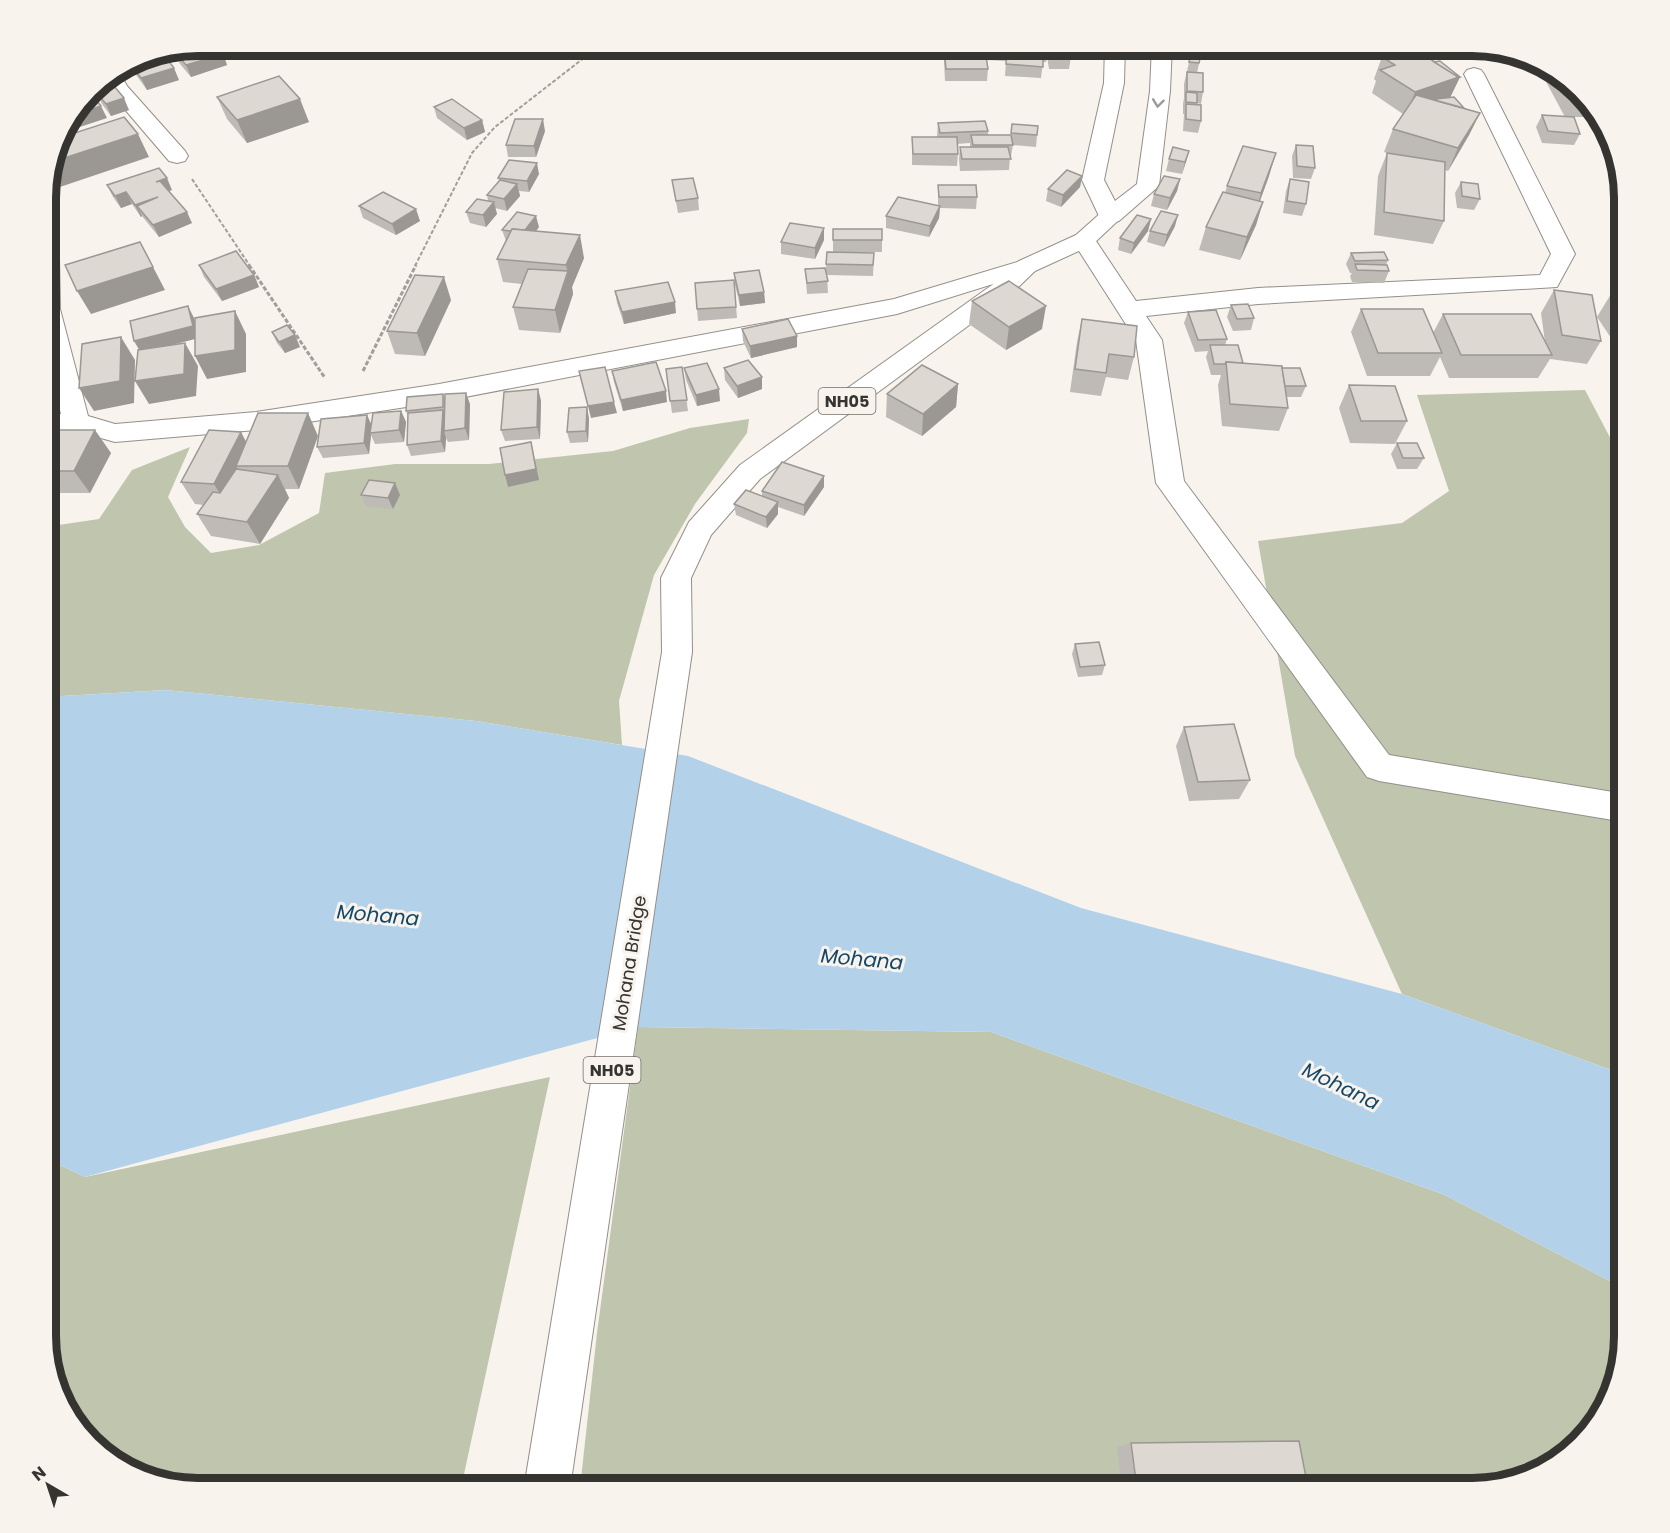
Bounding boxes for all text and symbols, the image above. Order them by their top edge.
one-way arrow [1152,99,1165,108]
road number: NH05 [818,388,876,414]
street label: Mohana Bridge [606,893,652,1033]
water label: Mohana [336,897,420,933]
water label: Mohana [820,941,904,977]
water label: Mohana [1298,1055,1384,1117]
road number: NH05 [584,1057,640,1083]
north arrow [18,1455,78,1515]
text: N [27,1461,51,1486]

